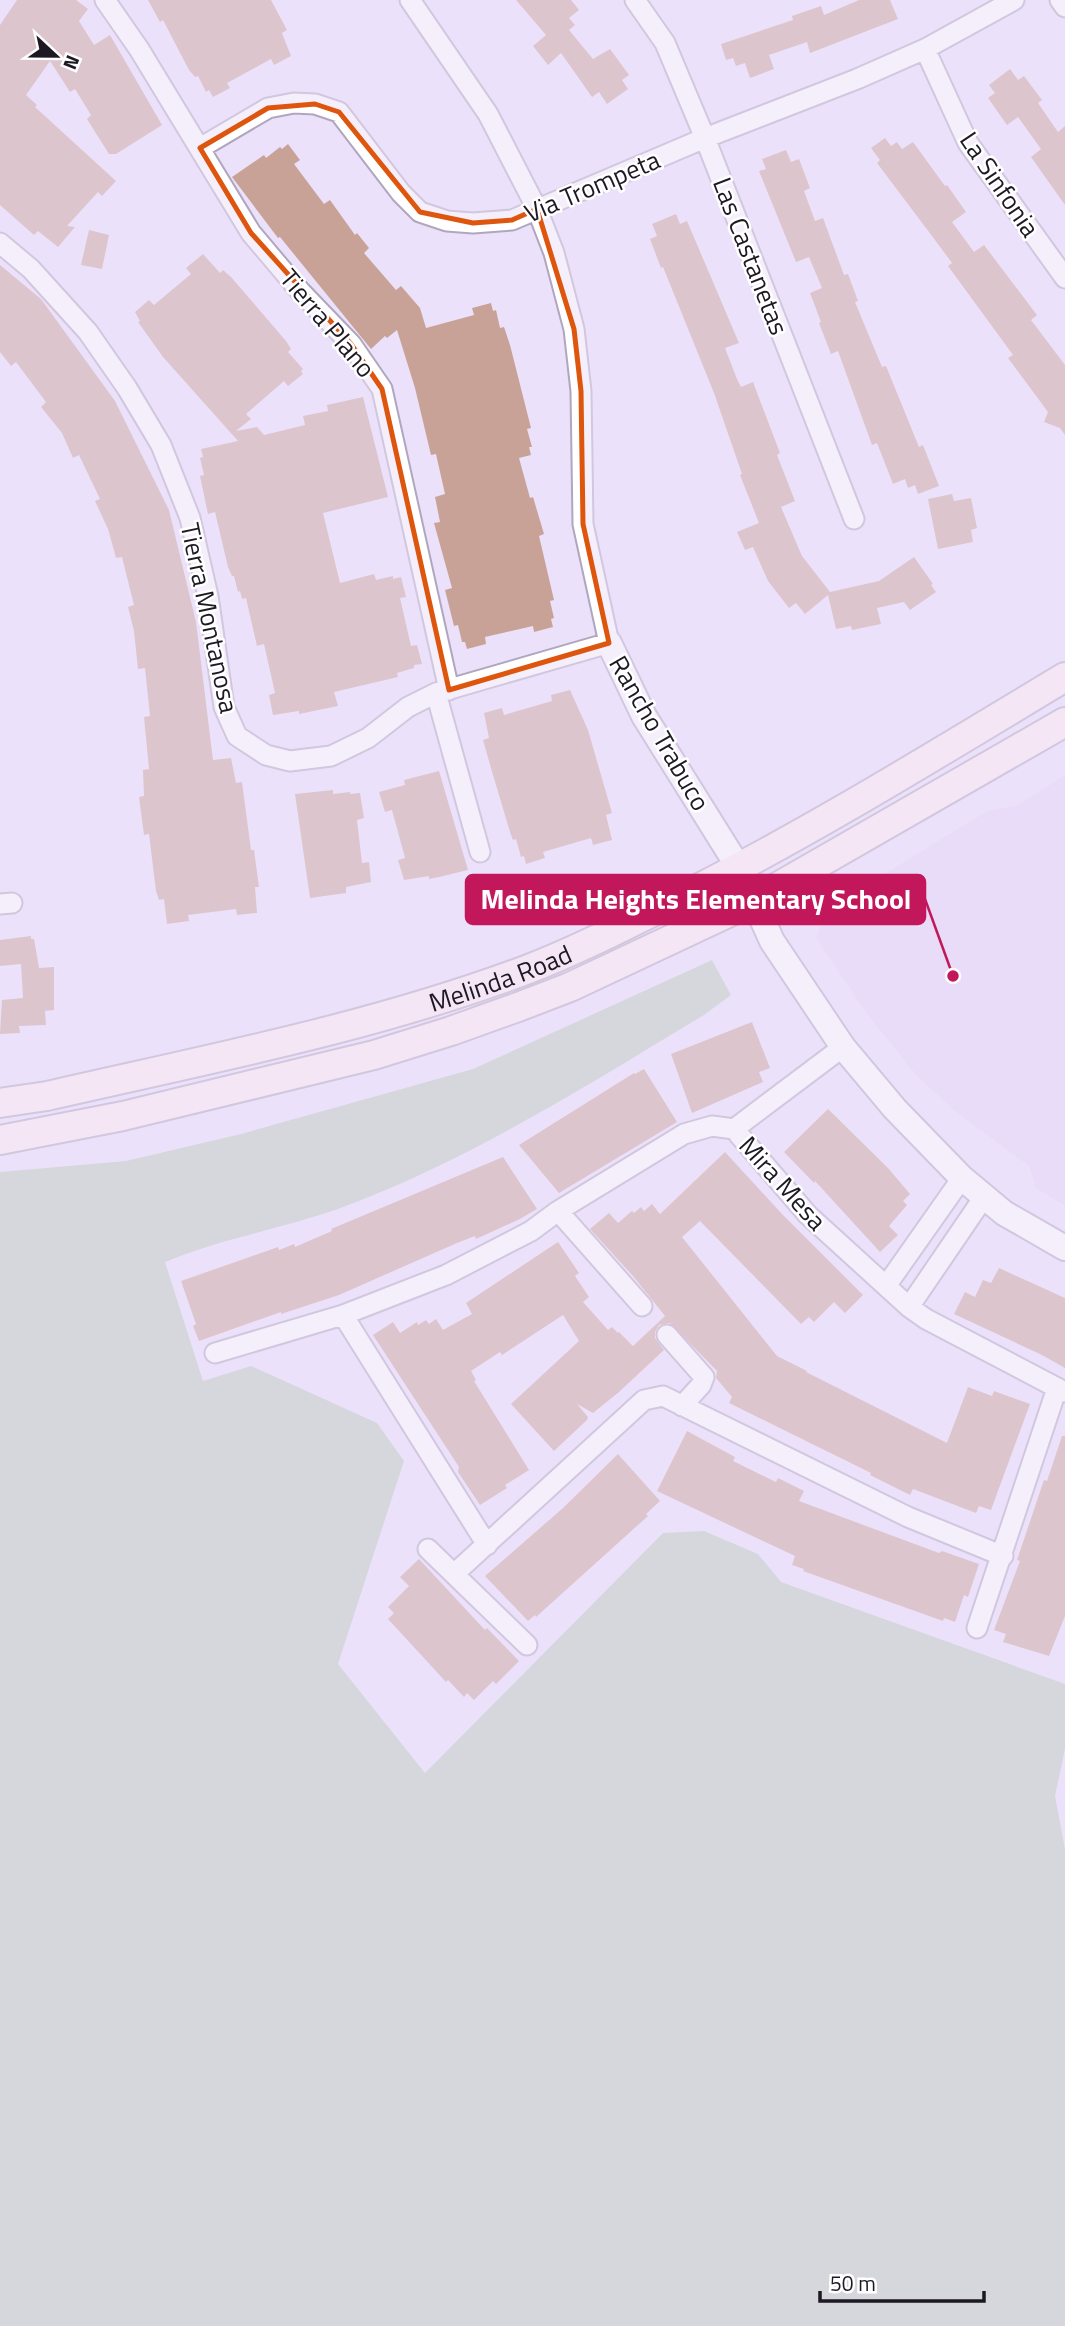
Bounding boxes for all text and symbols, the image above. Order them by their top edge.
north arrow [21,21,91,91]
text: N [56,51,88,74]
street label: La Sinfonia [950,123,1050,245]
street label: Via Trompeta [518,140,666,232]
street label: Las Castanetas [703,172,799,340]
street label: Tierra Plano [271,260,385,386]
street label: Tierra Montanosa [171,519,249,717]
street label: Rancho Trabuco [600,648,720,818]
callout: Melinda Heights Elementary School [466,875,925,924]
text: Melinda Heights Elementary School [481,877,911,920]
street label: Melinda Road [424,934,578,1021]
street label: Mira Mesa [730,1127,836,1239]
scale bar [820,2260,984,2304]
text: 50 m [830,2267,876,2299]

